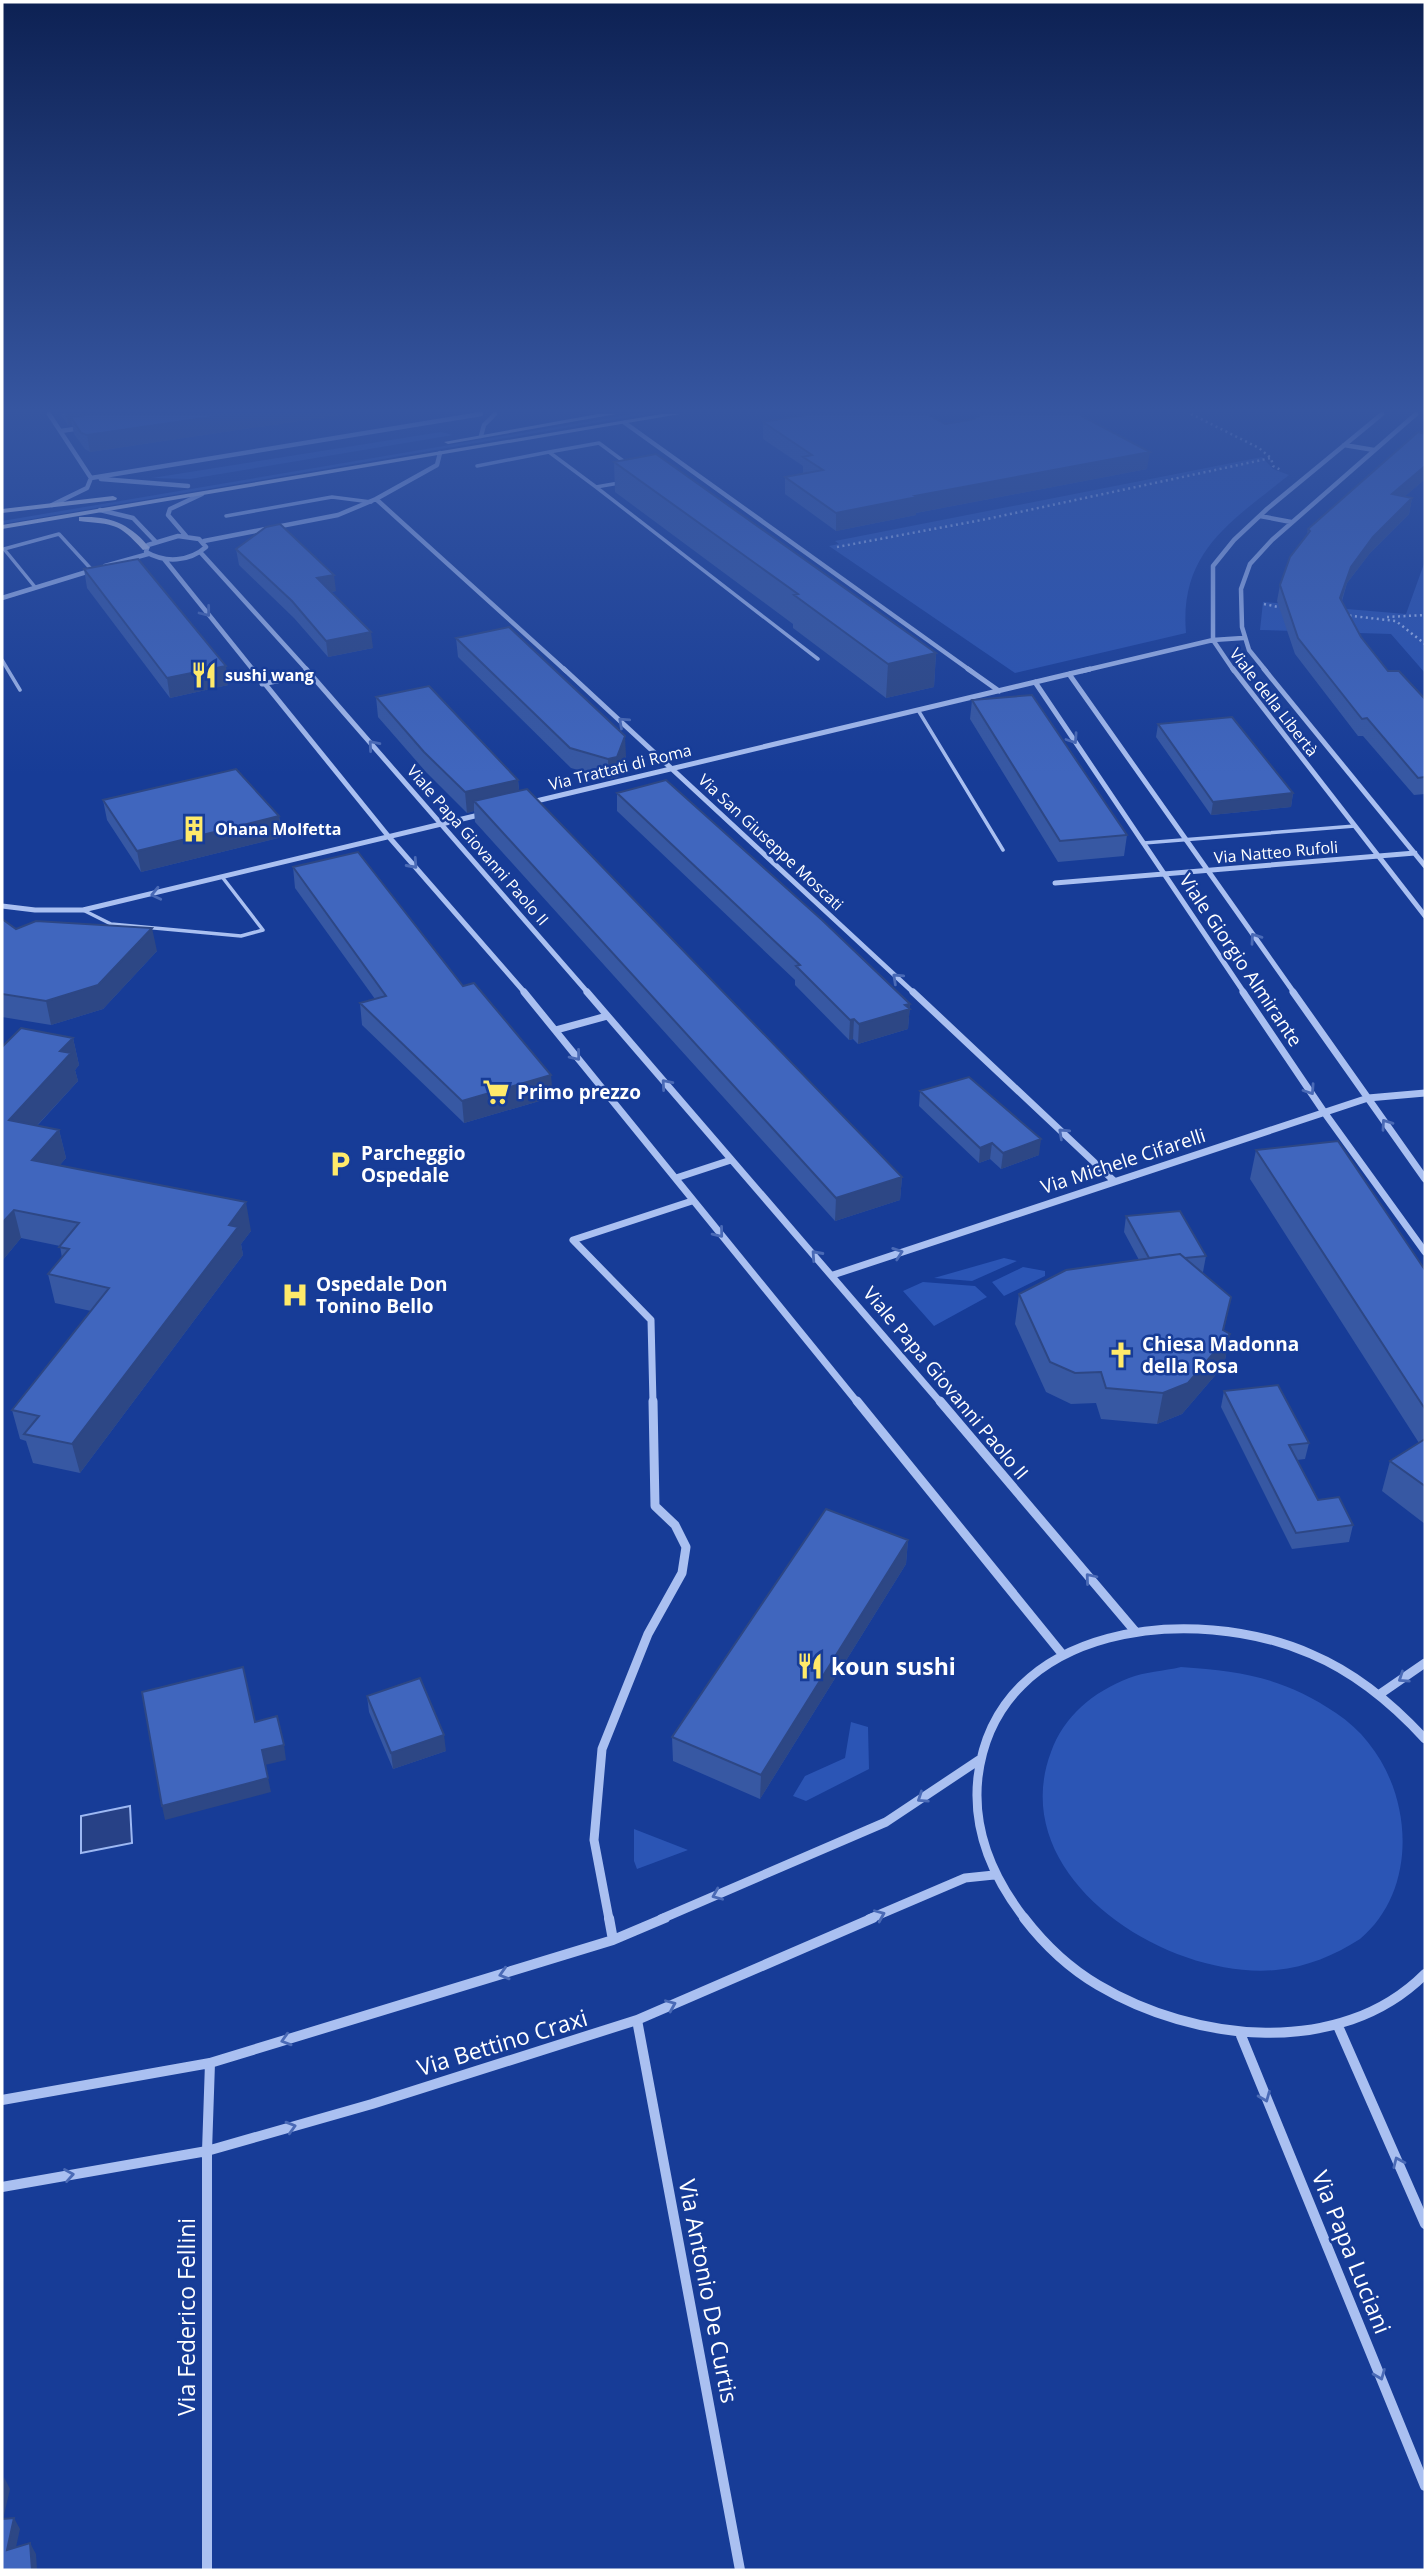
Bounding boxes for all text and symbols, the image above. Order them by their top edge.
one-way arrow [198,605,211,617]
street label: Viale della Libertà [1225,643,1323,761]
restaurant icon: sushi wang [189,660,219,690]
place label: sushi wang [225,664,314,686]
one-way arrow [619,718,632,730]
one-way arrow [1065,731,1077,744]
street label: Via Trattati di Roma [546,739,694,795]
one-way arrow [369,740,381,753]
street label: Viale Papa Giovanni Paolo II [402,760,554,930]
street label: Via San Giuseppe Moscati [694,769,848,915]
building icon: Ohana Molfetta [179,814,209,844]
place label: Ohana Molfetta [215,818,341,840]
street label: Via Natteo Rufoli [1213,836,1339,868]
one-way arrow [405,856,417,869]
street label: Viale Giorgio Almirante [1173,869,1309,1051]
one-way arrow [150,885,162,900]
one-way arrow [1251,933,1263,946]
one-way arrow [892,973,905,986]
one-way arrow [568,1048,581,1060]
supermarket icon: Primo prezzo [481,1077,511,1107]
place label: Primo prezzo [517,1079,641,1105]
one-way arrow [662,1079,674,1092]
one-way arrow [1302,1082,1314,1095]
one-way arrow [1382,1119,1394,1132]
street label: Via Michele Cifarelli [1037,1122,1209,1200]
one-way arrow [1058,1129,1071,1142]
place label: Parcheggio Ospedale [361,1140,466,1188]
parking icon: Parcheggio Ospedale [325,1149,355,1179]
one-way arrow [711,1225,723,1238]
one-way arrow [891,1247,904,1261]
one-way arrow [811,1250,824,1263]
place label: Ospedale Don Tonino Bello [316,1271,448,1319]
hospital icon: Ospedale Don Tonino Bello [280,1280,310,1310]
street label: Viale Papa Giovanni Paolo II [857,1281,1035,1485]
place label: Chiesa Madonna della Rosa [1142,1331,1299,1379]
church icon: Chiesa Madonna della Rosa [1106,1340,1136,1370]
one-way arrow [1085,1573,1098,1586]
place label: koun sushi [831,1650,956,1682]
restaurant icon: koun sushi [795,1651,825,1681]
one-way arrow [1397,1670,1410,1683]
one-way arrow [917,1790,930,1802]
one-way arrow [712,1887,724,1901]
one-way arrow [872,1909,885,1923]
one-way arrow [498,1965,510,1980]
one-way arrow [664,2000,676,2014]
street label: Via Bettino Craxi [413,2001,591,2083]
one-way arrow [280,2032,293,2046]
one-way arrow [1257,2090,1271,2102]
one-way arrow [285,2120,297,2135]
one-way arrow [1392,2156,1406,2169]
street label: Via Papa Luciani [1305,2166,1399,2338]
one-way arrow [63,2168,75,2183]
street label: Via Antonio De Curtis [672,2176,746,2406]
street label: Via Federico Fellini [170,2218,202,2416]
one-way arrow [1371,2368,1385,2380]

